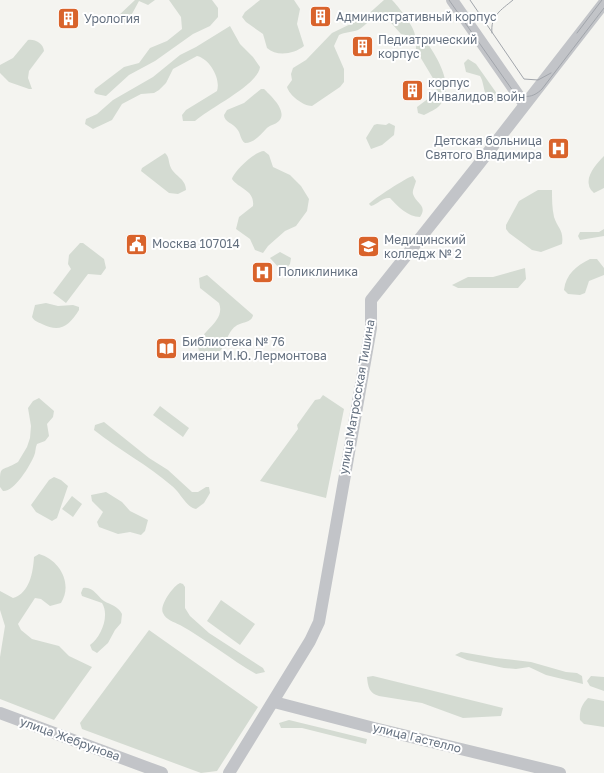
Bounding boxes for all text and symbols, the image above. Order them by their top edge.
building icon: Административный корпус [308,4,334,30]
building icon: Урология [55,6,81,32]
place label: Административный корпус [336,9,497,24]
place label: Урология [84,11,140,26]
place label: Педиатрический корпус [378,32,477,61]
building icon: Педиатрический корпус [350,34,376,60]
place label: корпус Инвалидов войн [428,75,525,104]
building icon: корпус Инвалидов войн [399,77,425,103]
place label: Детская больница Святого Владимира [425,133,542,162]
hospital icon: Детская больница Святого Владимира [545,135,571,161]
public building icon: Москва 107014 [123,231,149,257]
place label: Медицинский колледж № 2 [384,232,466,261]
school or university icon: Медицинский колледж № 2 [355,234,381,260]
place label: Москва 107014 [152,236,240,251]
hospital icon: Поликлиника [249,259,275,285]
place label: Поликлиника [278,264,358,279]
street label: улица Матросская Тишина [335,318,378,475]
place label: Библиотека № 76 имени М.Ю. Лермонтова [182,334,327,363]
library icon: Библиотека № 76 имени М.Ю. Лермонтова [153,336,179,362]
street label: улица Жебрунова [18,713,122,764]
street label: улица Гастелло [371,719,463,756]

